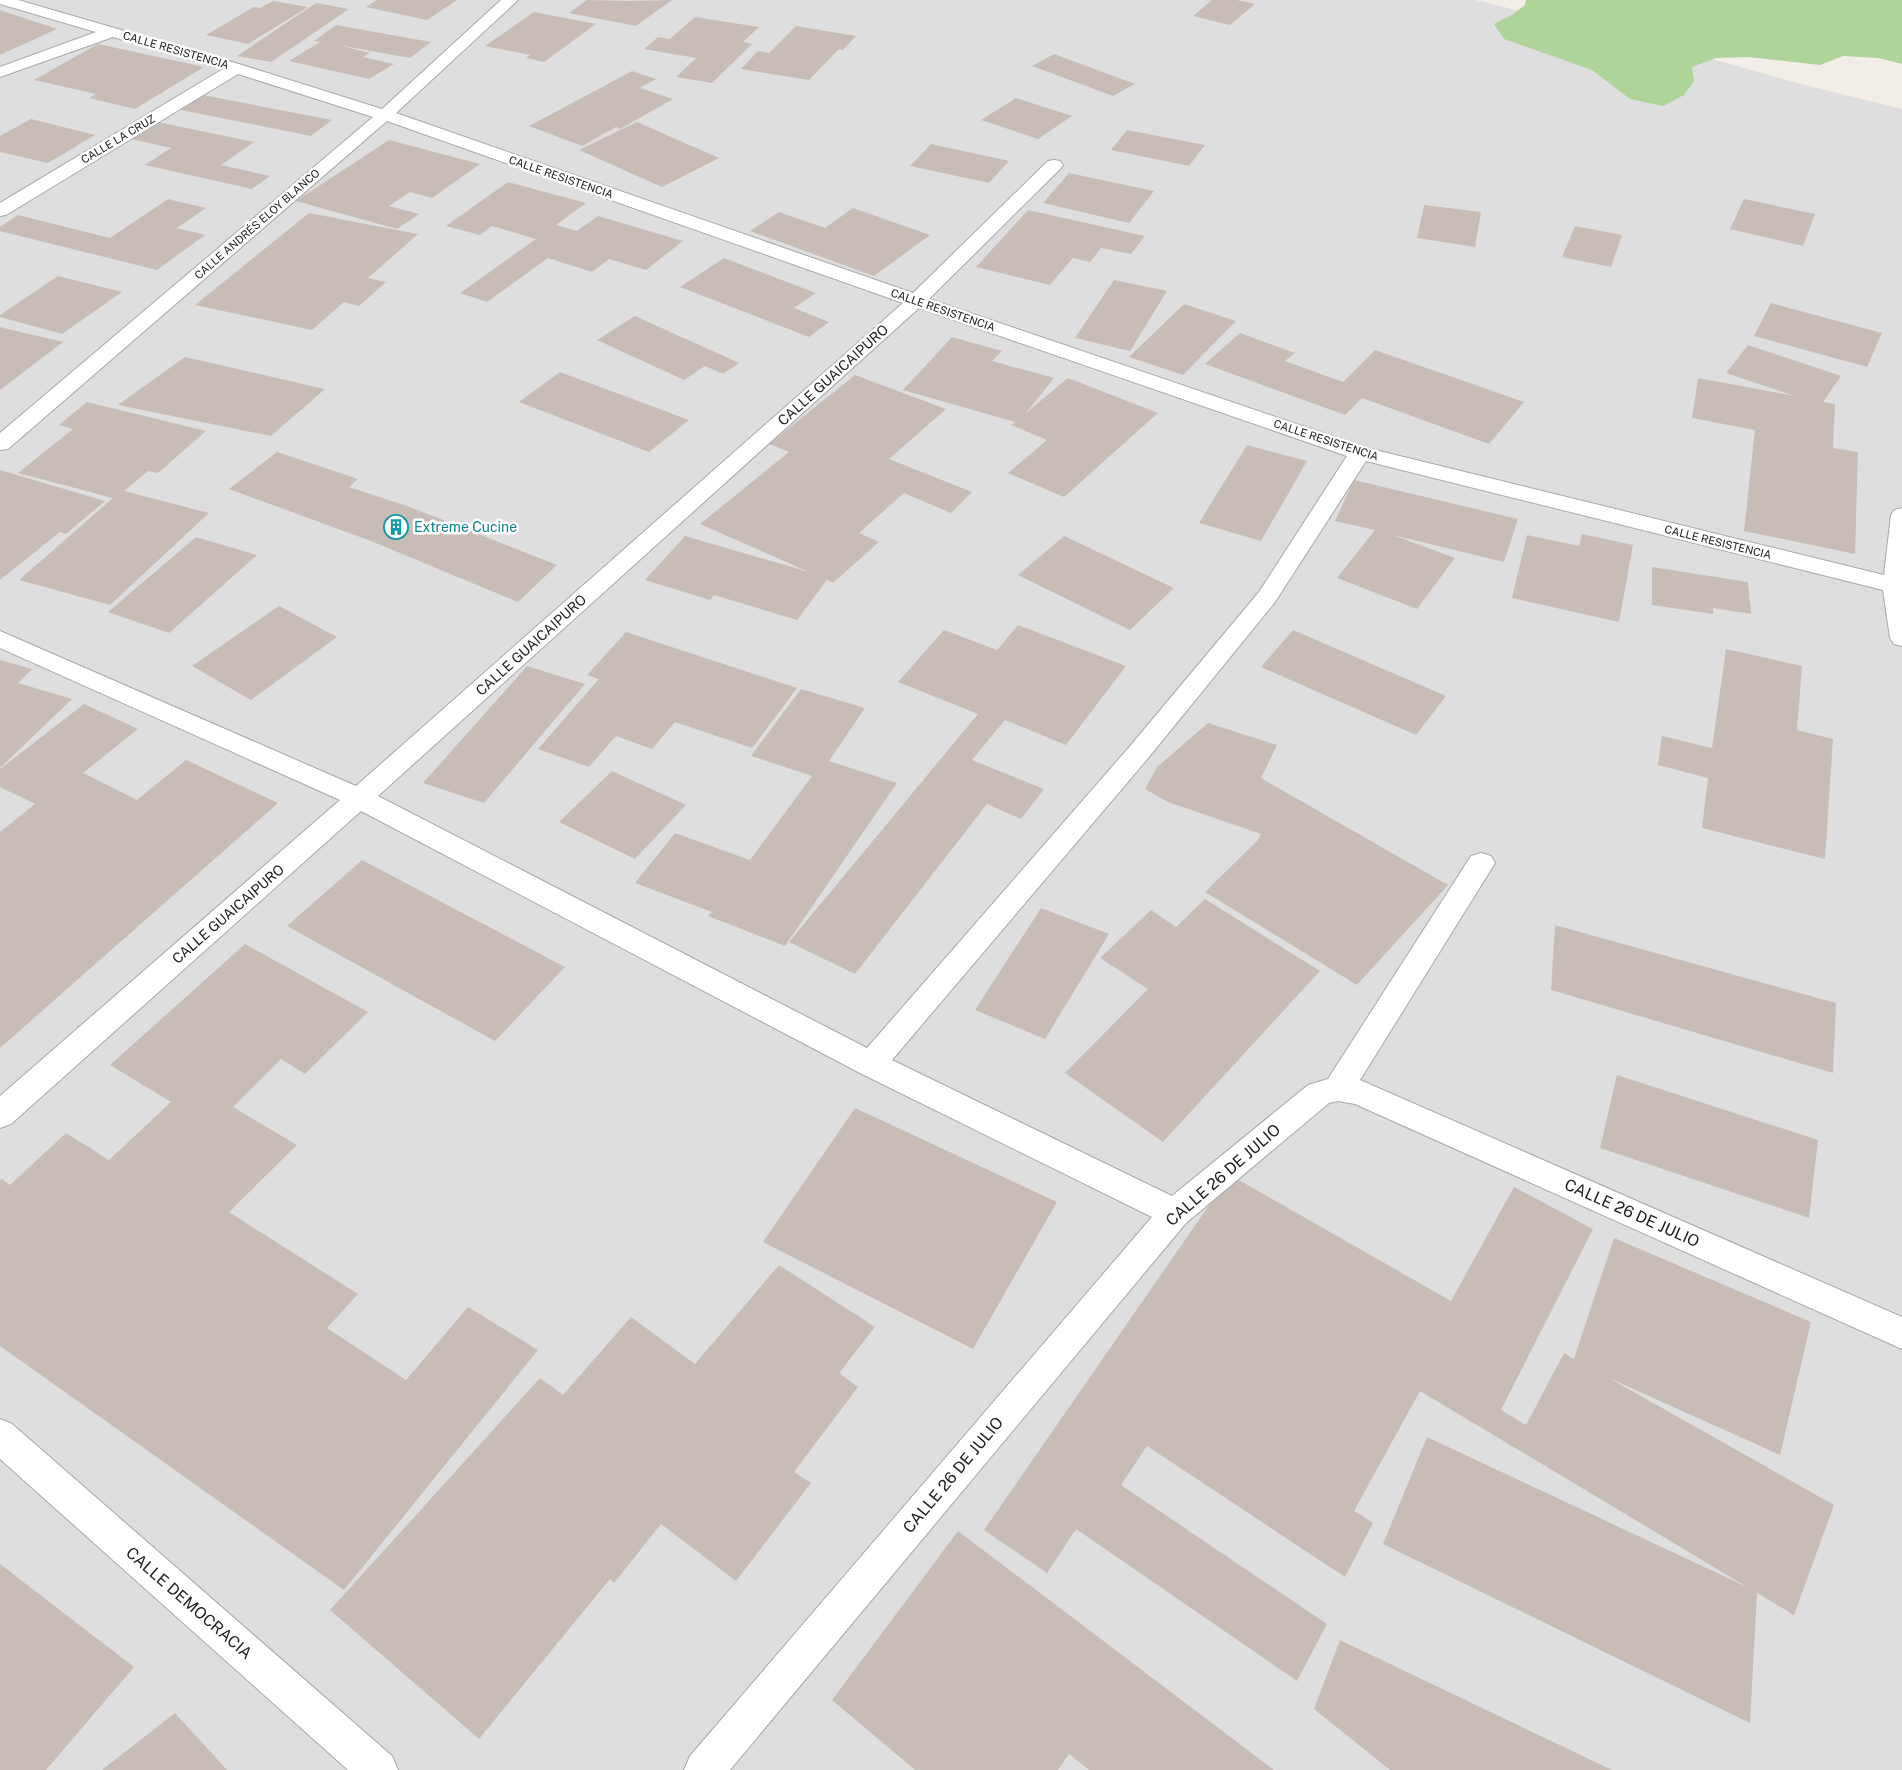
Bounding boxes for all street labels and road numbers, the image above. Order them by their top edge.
street label: CALLE RESISTENCIA [122,29,231,71]
street label: CALLE LA CRUZ [79,112,157,166]
street label: CALLE RESISTENCIA [507,153,615,201]
street label: CALLE ANDRÉS ELOY BLANCO [192,166,322,281]
street label: CALLE RESISTENCIA [889,286,997,334]
street label: CALLE GUAICAIPURO [775,321,891,429]
street label: CALLE RESISTENCIA [1272,417,1380,463]
street label: CALLE RESISTENCIA [1663,523,1773,561]
street label: CALLE GUAICAIPURO [473,591,589,699]
street label: CALLE GUAICAIPURO [169,861,287,967]
street label: CALLE 26 DE JULIO [1162,1120,1284,1230]
street label: CALLE 26 DE JULIO [1562,1175,1702,1251]
street label: CALLE 26 DE JULIO [899,1413,1007,1537]
street label: CALLE DEMOCRACIA [122,1543,256,1663]

